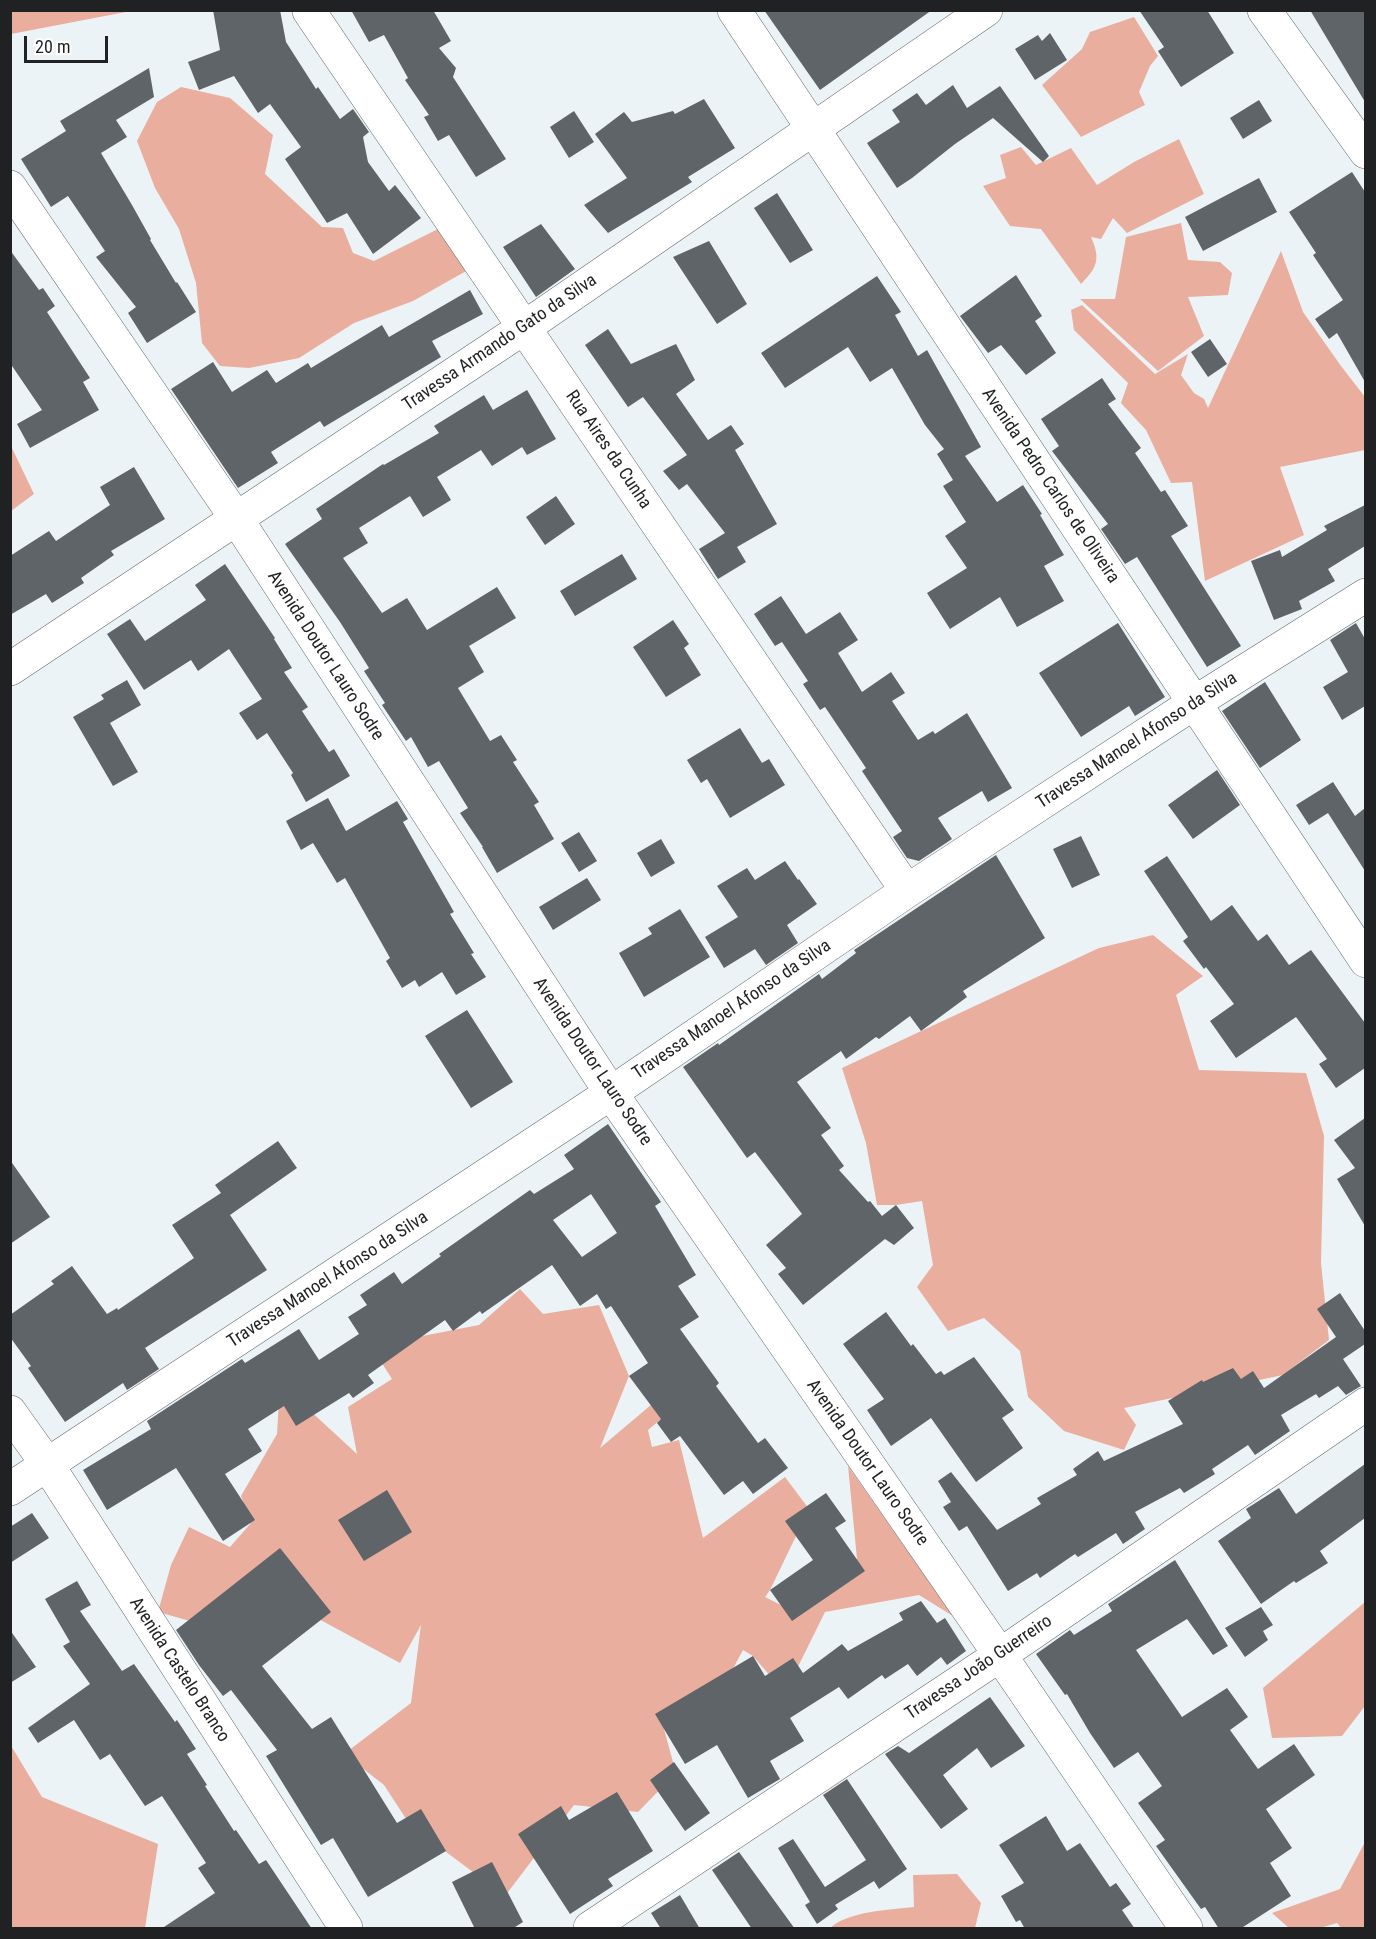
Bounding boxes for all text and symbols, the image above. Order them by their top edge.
scale bar [27,24,111,62]
text: 20 m [35,36,70,57]
street label: Travessa Armando Gato da Silva [399,270,601,416]
street label: Avenida Pedro Carlos de Oliveira [977,384,1123,588]
street label: Rua Aires da Cunha [560,387,656,513]
street label: Avenida Doutor Lauro Sodre [262,567,388,745]
street label: Travessa Manoel Afonso da Silva [1033,668,1241,814]
street label: Travessa Manoel Afonso da Silva [629,935,835,1085]
street label: Avenida Doutor Lauro Sodre [528,974,656,1150]
street label: Travessa Manoel Afonso da Silva [224,1207,432,1353]
street label: Avenida Doutor Lauro Sodre [801,1376,933,1550]
street label: Avenida Castelo Branco [124,1594,234,1746]
street label: Travessa João Guerreiro [901,1611,1057,1725]

